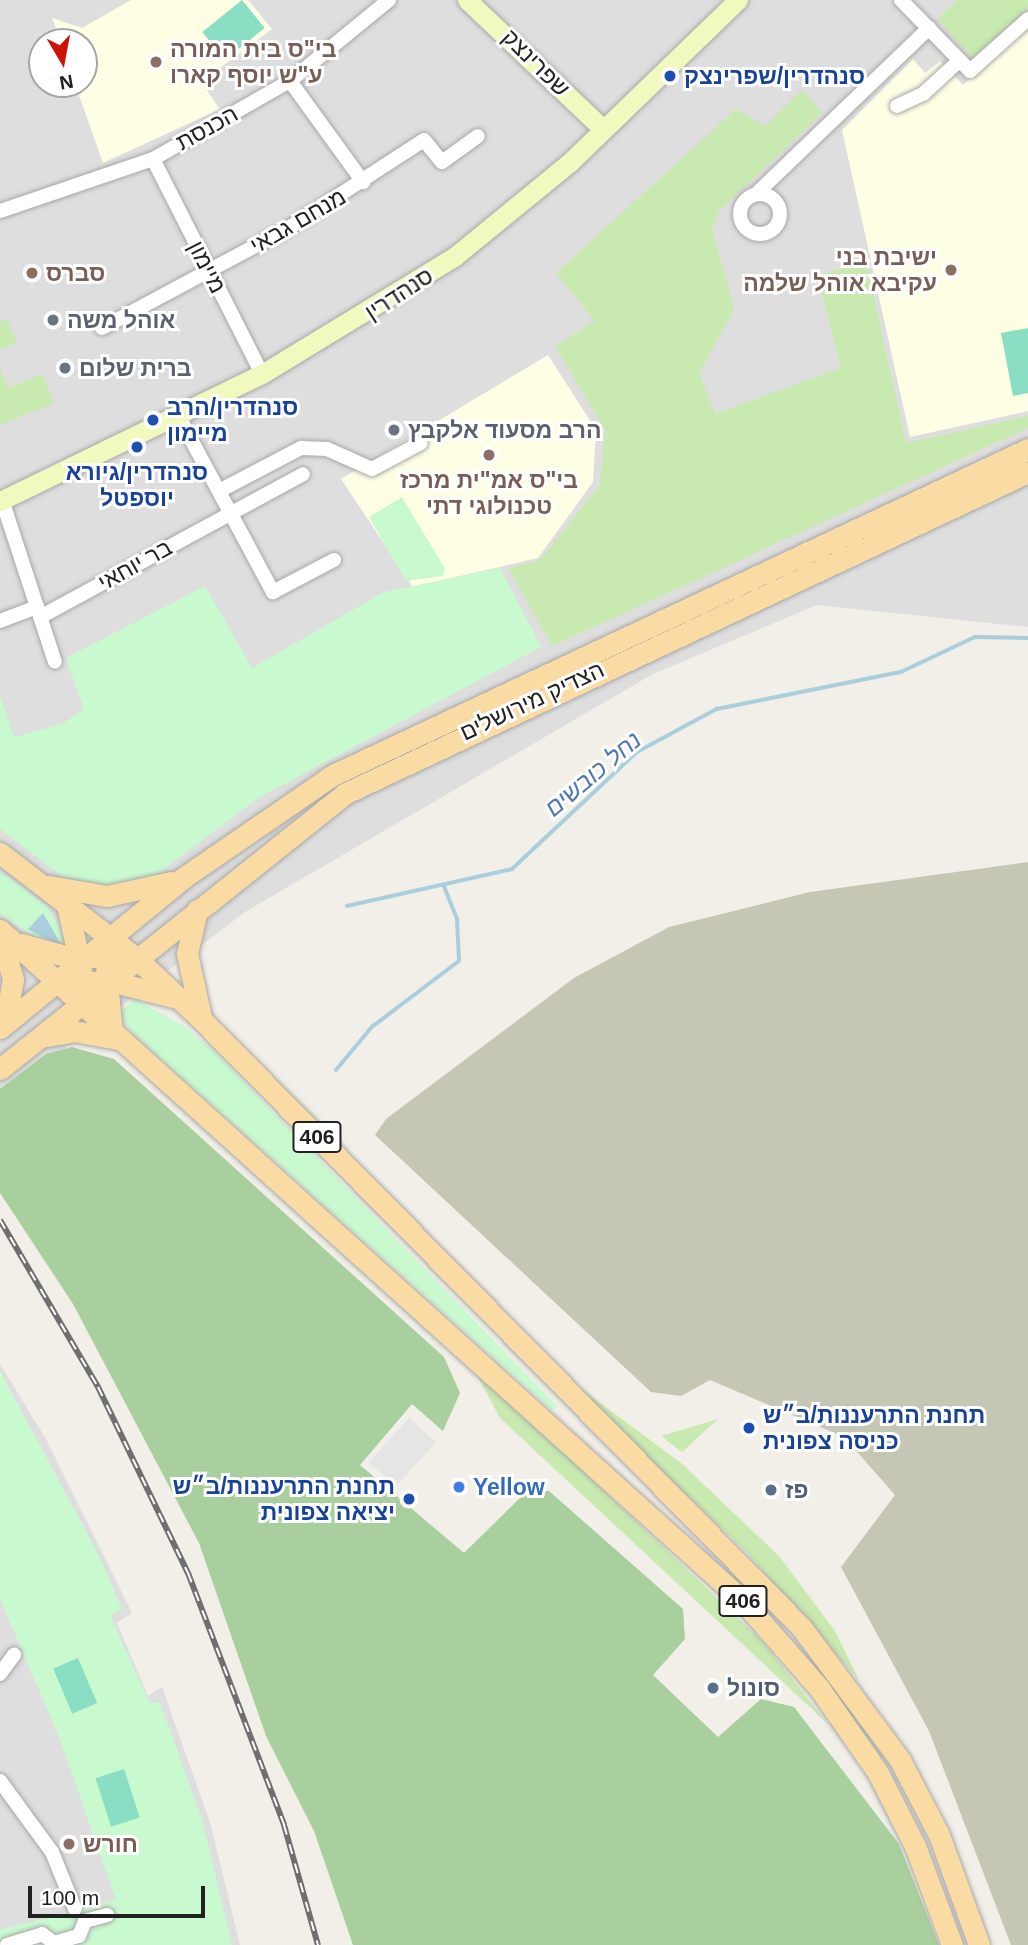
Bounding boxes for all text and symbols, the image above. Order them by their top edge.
street label: שפרינצק [496,23,576,103]
north arrow [28,28,98,98]
place label: בי"ס בית המורה ע"ש יוסף קארו [170,35,336,89]
marker: בי"ס בית המורה ע"ש יוסף קארו [148,54,164,70]
place label: סנהדרין/שפרינצק [684,62,865,90]
marker: סנהדרין/שפרינצק [662,68,678,84]
text: N [58,71,75,94]
street label: הכנסת [171,100,243,156]
street label: מנחם גבאי [245,183,351,259]
street label: מיימון [182,236,232,298]
place label: ישיבת בני עקיבא אוהל שלמה [743,243,937,297]
place label: סברס [46,259,105,287]
street label: סנהדרין [360,262,438,326]
marker: ישיבת בני עקיבא אוהל שלמה [943,262,959,278]
marker: סברס [24,265,40,281]
place label: אוהל משה [67,306,175,334]
marker: אוהל משה [45,312,61,328]
place label: ברית שלום [79,354,192,382]
marker: ברית שלום [57,360,73,376]
place label: סנהדרין/הרב מיימון [167,393,298,447]
marker: סנהדרין/הרב מיימון [145,412,161,428]
place label: הרב מסעוד אלקבץ [408,416,602,444]
marker: הרב מסעוד אלקבץ [386,422,402,438]
marker: סנהדרין/גיורא יוספטל [129,439,145,455]
marker: בי"ס אמ"ית מרכז טכנולוגי דתי [481,447,497,463]
place label: סנהדרין/גיורא יוספטל [66,458,208,512]
place label: בי"ס אמ"ית מרכז טכנולוגי דתי [400,466,578,520]
street label: בר יוחאי [93,534,177,596]
street label: הצדיק מירושלים [456,656,608,746]
water label: נחל כובשים [539,725,647,823]
road number: 406 [291,1120,343,1154]
place label: תחנת התרעננות/ב״ש כניסה צפונית [763,1401,985,1455]
marker: תחנת התרעננות/ב״ש כניסה צפונית [741,1420,757,1436]
place label: תחנת התרעננות/ב״ש יציאה צפונית [173,1472,395,1526]
place label: Yellow [473,1473,545,1501]
place label: פז [785,1476,808,1504]
marker: Yellow [451,1479,467,1495]
marker: פז [763,1482,779,1498]
marker: תחנת התרעננות/ב״ש יציאה צפונית [401,1491,417,1507]
road number: 406 [717,1584,769,1618]
place label: סונול [727,1674,780,1702]
marker: סונול [705,1680,721,1696]
place label: חורש [83,1830,138,1858]
marker: חורש [61,1836,77,1852]
scale bar [32,1871,208,1915]
text: 100 m [41,1886,99,1909]

